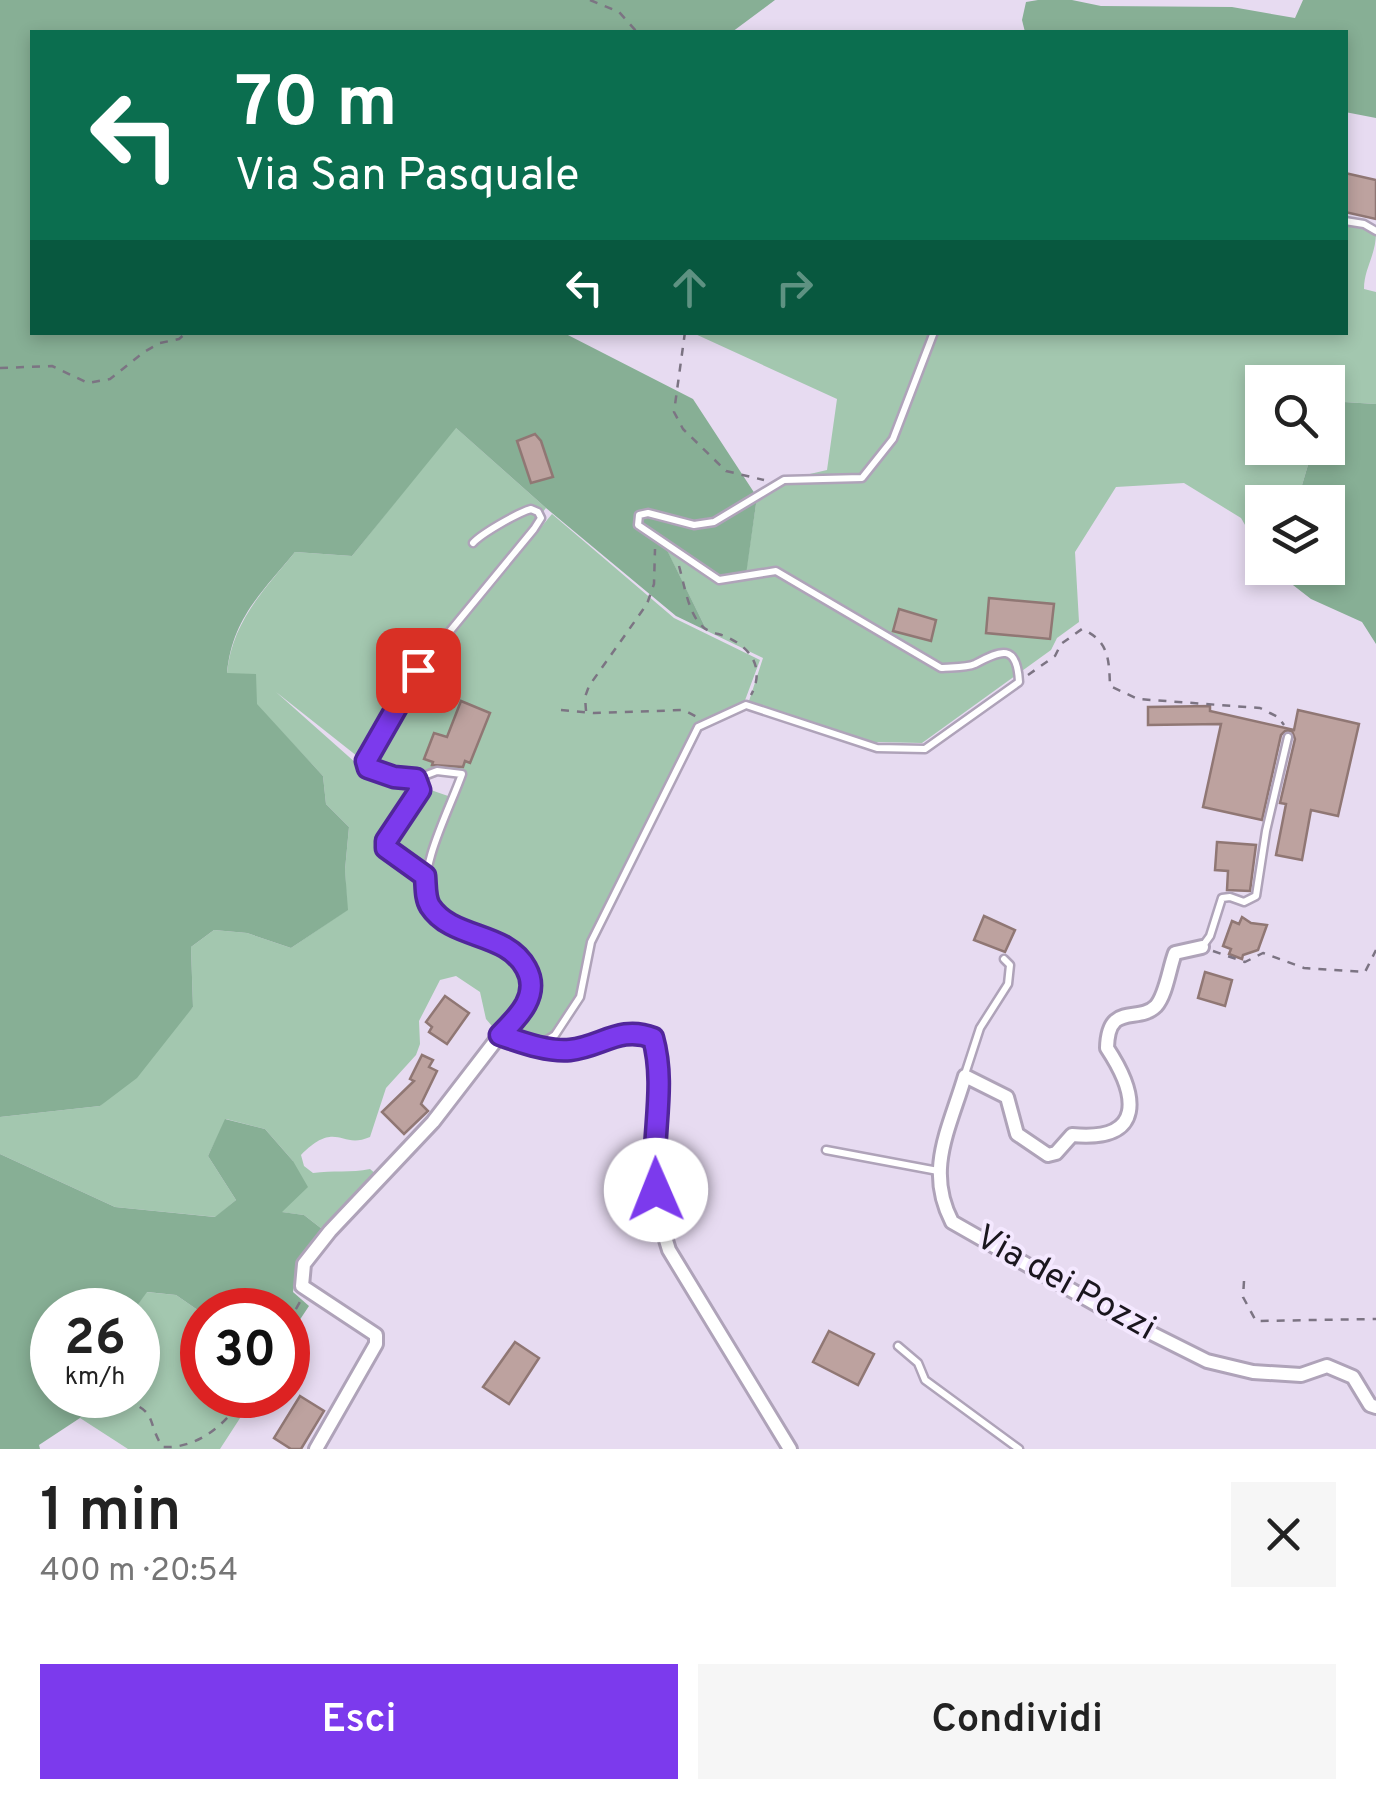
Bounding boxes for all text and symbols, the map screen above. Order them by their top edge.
text: 70 m [235,62,398,151]
icon: left [70,70,200,200]
text: Via San Pasquale [235,149,580,206]
icon: left [557,260,612,315]
icon: ahead [662,260,717,315]
icon: right [767,260,822,315]
map controls [1245,365,1345,585]
button: search [1245,365,1345,465]
button: layers [1245,485,1345,585]
pin [376,628,461,713]
icon: arrive [391,643,446,698]
position arrow [604,1138,708,1242]
street label: Via dei Pozzi [967,1216,1163,1352]
speed limit sign: 30 [180,1288,310,1418]
text: 26 [64,1309,126,1372]
text: km/h [65,1362,125,1394]
text: 1 min [40,1476,181,1552]
button: close [1231,1482,1336,1587]
text: 400 m · 20:54 [40,1552,238,1592]
button: Esci [40,1664,678,1779]
button: Condividi [698,1664,1336,1779]

